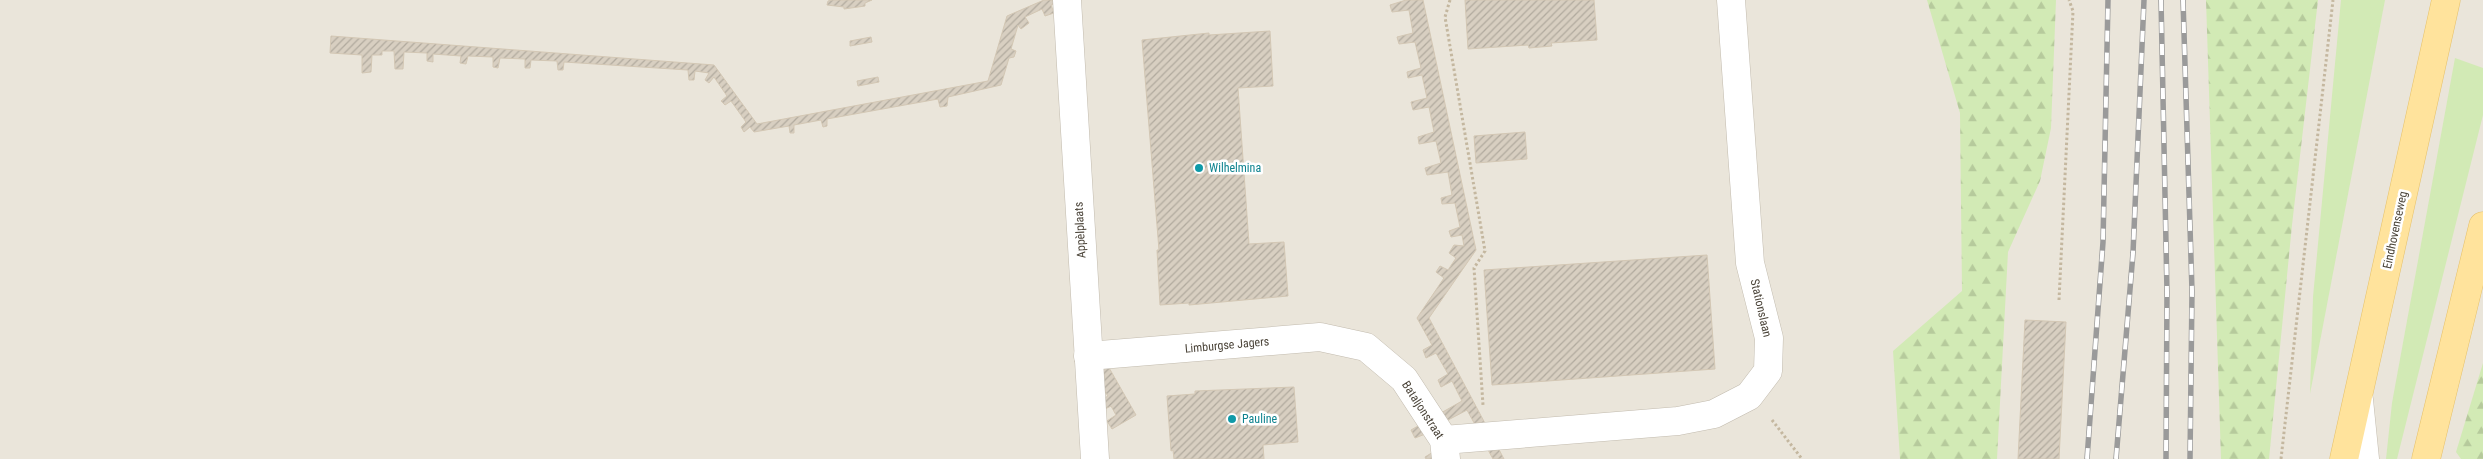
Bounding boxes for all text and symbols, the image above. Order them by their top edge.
place label: Wilhelmina [1209,161,1261,175]
marker: Wilhelmina [1193,162,1205,174]
street label: Eindhovenseweg [2380,190,2410,270]
street label: Appèlplaats [1072,202,1088,258]
street label: Stationslaan [1748,278,1775,339]
street label: Limburgse Jagers [1184,334,1270,356]
street label: Bataljonstraat [1399,378,1447,442]
place label: Pauline [1242,412,1277,426]
marker: Pauline [1226,413,1238,425]

